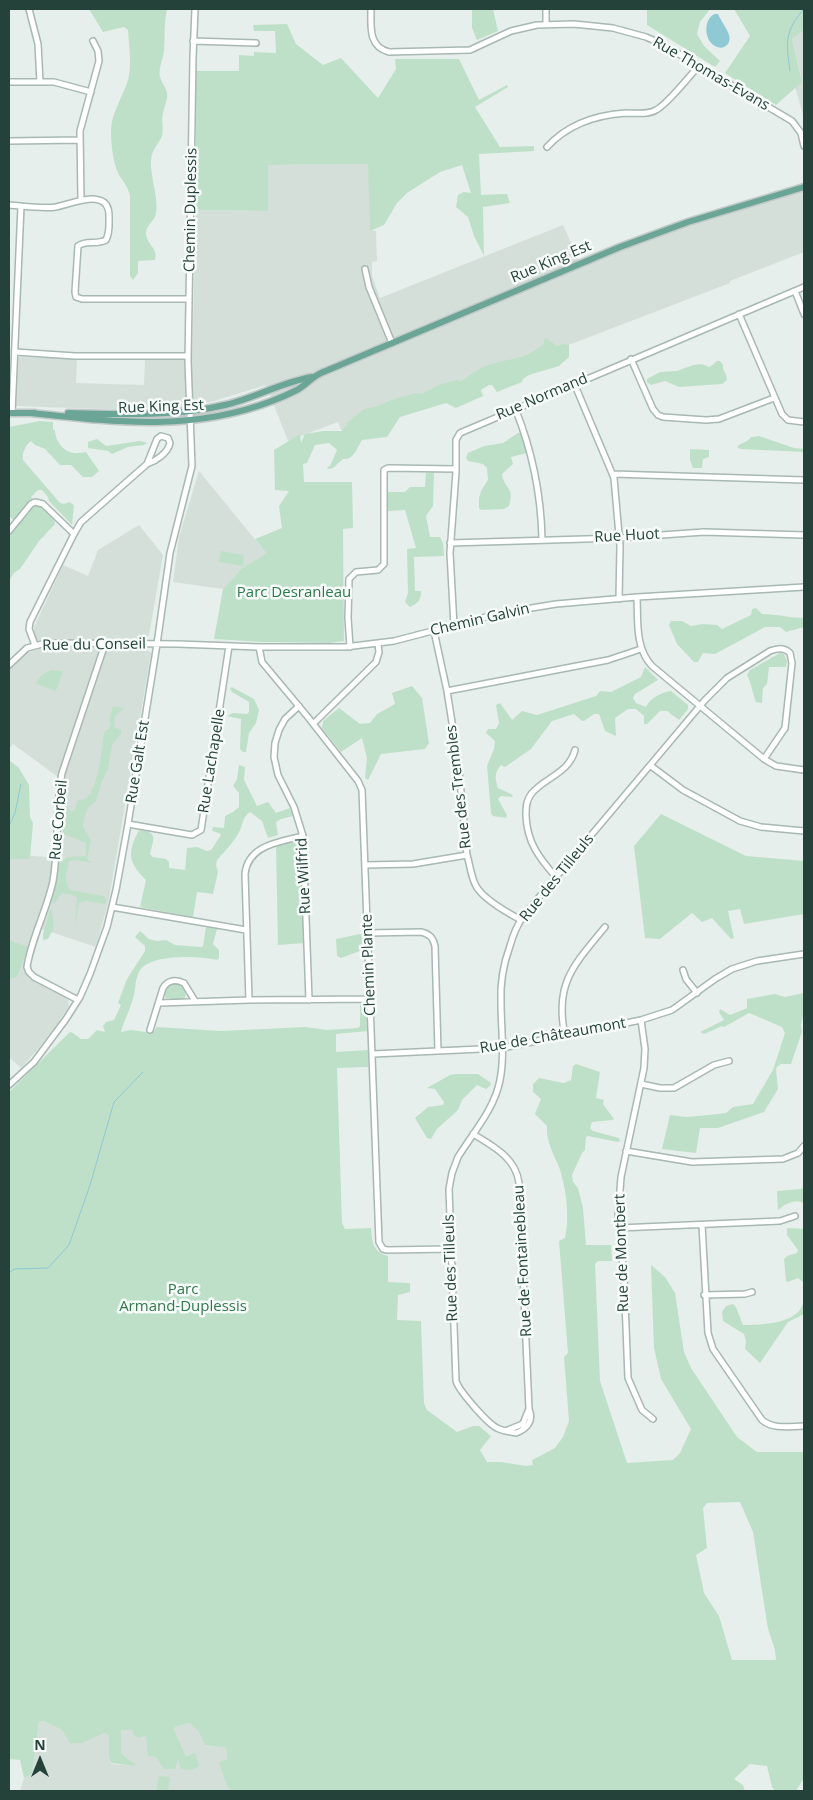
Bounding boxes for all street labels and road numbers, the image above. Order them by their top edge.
street label: Rue Thomas-Evans [649,33,773,115]
street label: Chemin Duplessis [181,148,201,272]
street label: Rue King Est [508,237,594,287]
street label: Rue Normand [493,370,591,424]
street label: Rue King Est [118,397,204,417]
street label: Rue Huot [594,525,660,547]
street label: Chemin Galvin [429,600,531,640]
street label: Rue du Conseil [42,635,146,655]
street label: Rue Lachapelle [195,708,229,814]
street label: Rue Galt Est [123,719,153,805]
street label: Rue des Trembles [442,724,476,850]
street label: Rue Corbeil [47,779,71,861]
street label: Rue des Tilleuls [516,831,598,925]
street label: Rue Wilfrid [293,837,315,915]
street label: Chemin Plante [358,914,380,1016]
street label: Rue de Châteaumont [479,1014,627,1058]
street label: Rue de Fontainebleau [510,1185,536,1337]
street label: Rue de Montbert [611,1194,633,1312]
street label: Rue des Tilleuls [440,1214,462,1322]

